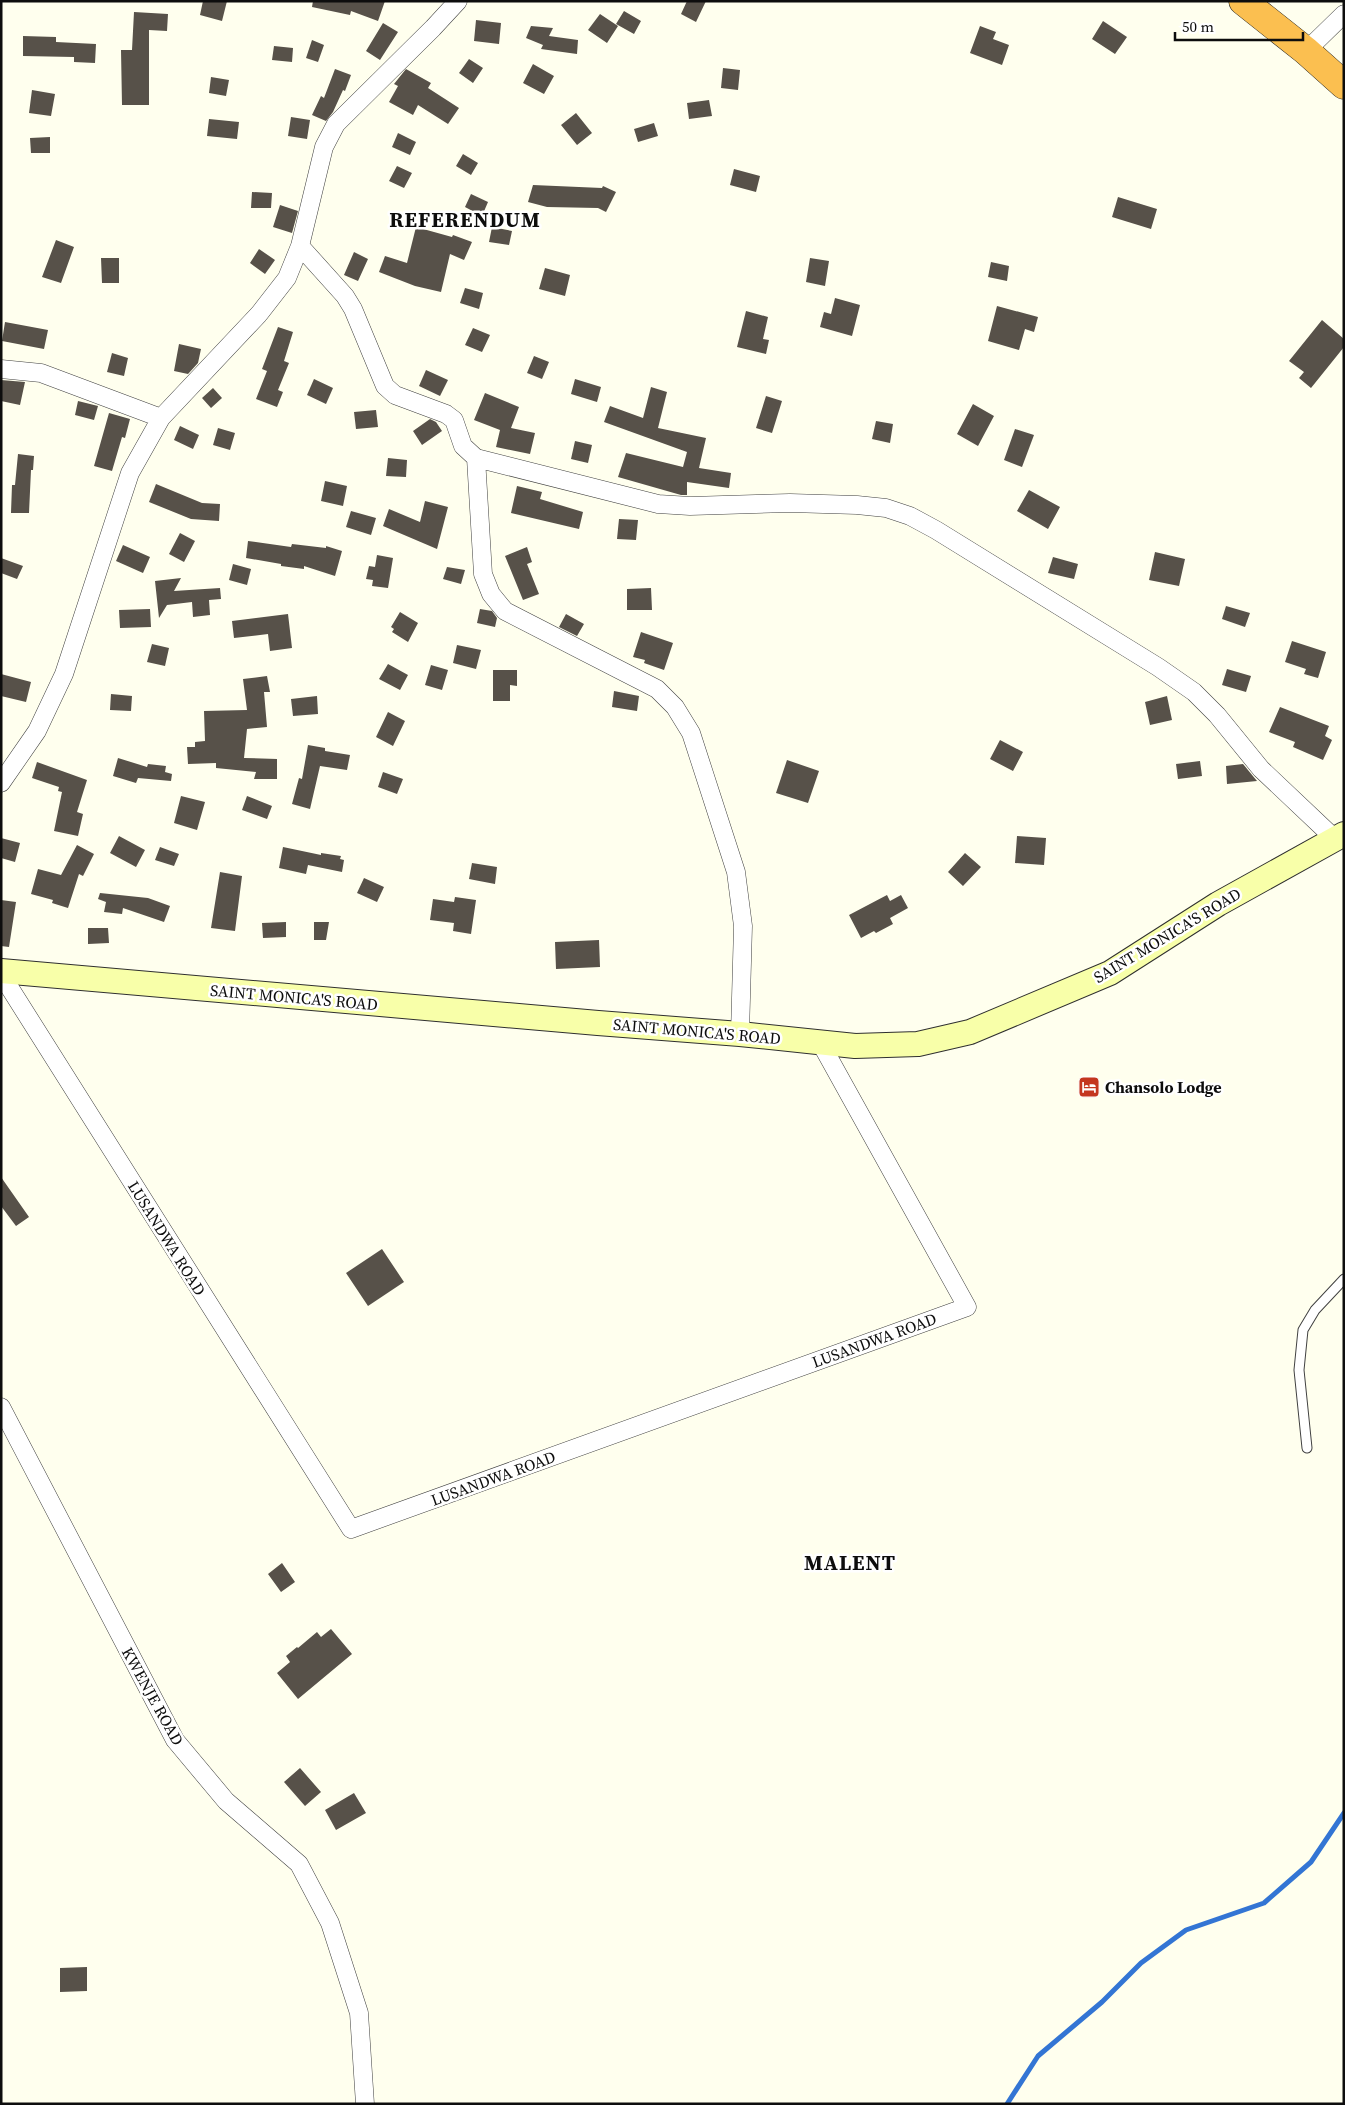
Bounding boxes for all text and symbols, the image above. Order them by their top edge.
scale bar [1175,10,1302,42]
text: 50 m [1182,16,1214,37]
district label: REFERENDUM [389,205,541,234]
street label: SAINT MONICA'S ROAD [1089,882,1245,988]
street label: SAINT MONICA'S ROAD [209,979,379,1015]
street label: SAINT MONICA'S ROAD [612,1013,782,1049]
hotel icon: Chansolo Lodge [1077,1075,1101,1099]
place label: Chansolo Lodge [1105,1076,1221,1098]
street label: LUSANDWA ROAD [123,1177,211,1299]
street label: LUSANDWA ROAD [809,1307,939,1373]
street label: LUSANDWA ROAD [428,1445,558,1511]
district label: MALENT [804,1548,896,1577]
street label: KWENJE ROAD [117,1643,189,1749]

